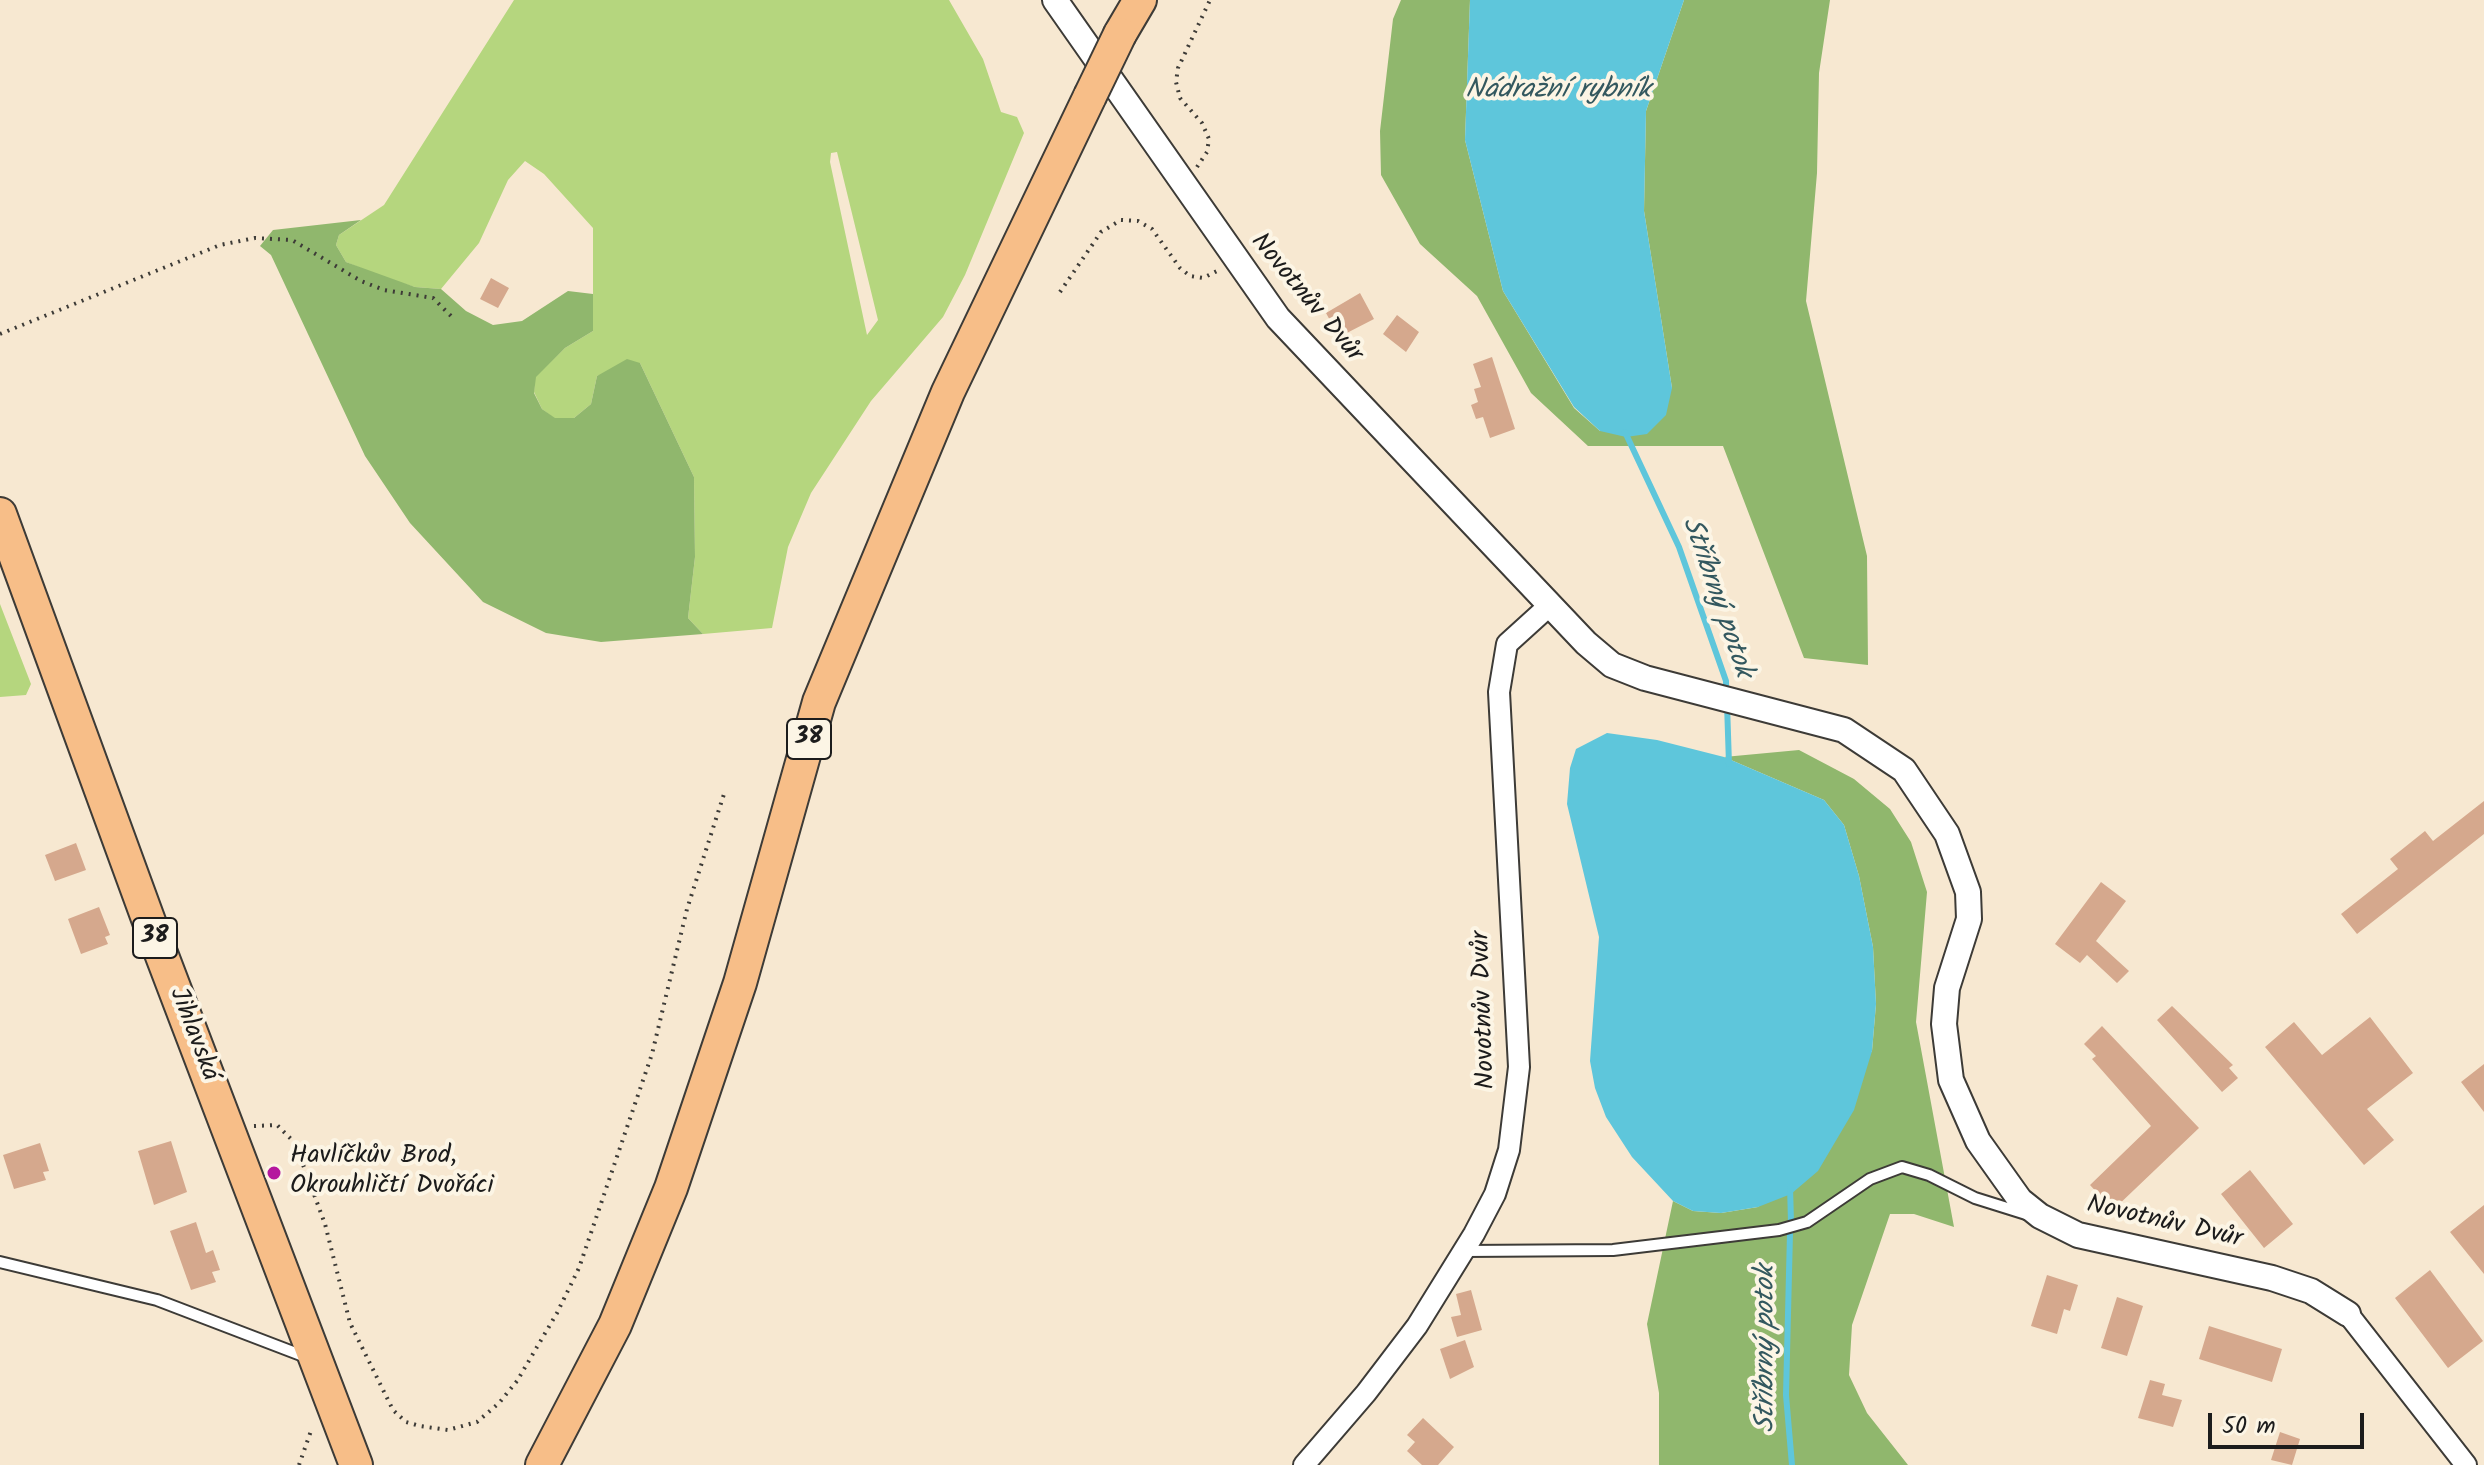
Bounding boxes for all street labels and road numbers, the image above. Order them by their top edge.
street label: Novotnův Dvůr [1242,228,1368,370]
road number: 38 [787,719,831,759]
road number: 38 [133,918,177,958]
street label: Novotnův Dvůr [1468,930,1504,1090]
street label: Jihlavská [160,984,224,1086]
street label: Novotnův Dvůr [2083,1191,2245,1257]

